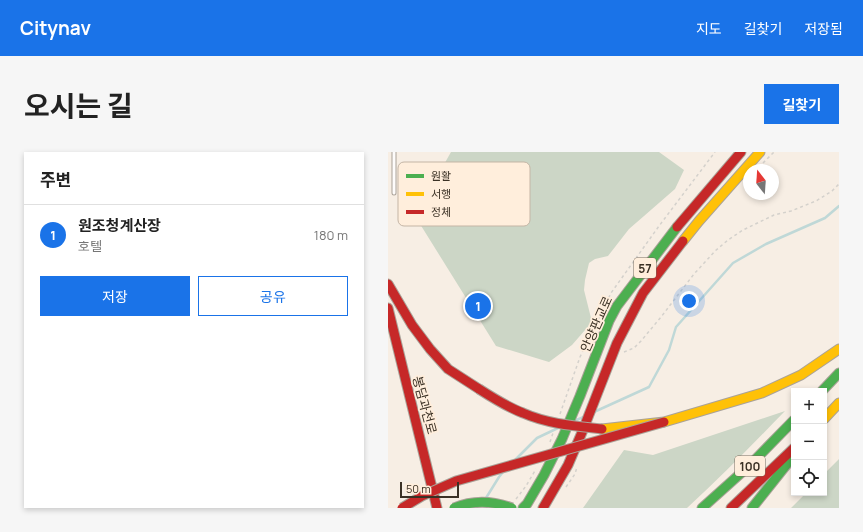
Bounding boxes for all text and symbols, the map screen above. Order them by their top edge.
text: Citynav [20,15,91,41]
text: 지도 [696,19,722,38]
text: 길찾기 [744,19,782,38]
text: 저장됨 [804,19,843,38]
button: 길찾기 [764,84,839,124]
text: 오시는 길 [24,86,133,124]
legend [398,162,530,226]
north arrow [743,164,779,200]
text: 주변 [40,168,71,191]
text: 원활 [431,168,451,183]
text: 서행 [431,186,451,201]
text: 정체 [431,204,451,219]
text: 원조청계산장 [78,215,161,236]
text: 1 [50,226,56,244]
text: 180 m [314,226,348,244]
text: 호텔 [78,237,102,255]
road number: 57 [634,258,656,278]
button: 저장 [40,276,190,316]
button: 공유 [198,276,348,316]
pin: 1 [465,291,491,321]
your location [679,291,699,311]
street label: 안양판교로 [576,293,616,355]
street label: 봉담과천로 [409,374,441,436]
map controls [791,388,827,496]
button: + [791,388,827,424]
button: − [791,424,827,460]
road number: 100 [735,456,765,476]
button: locate [791,460,827,496]
scale bar [400,480,459,499]
text: 50 m [406,481,431,496]

